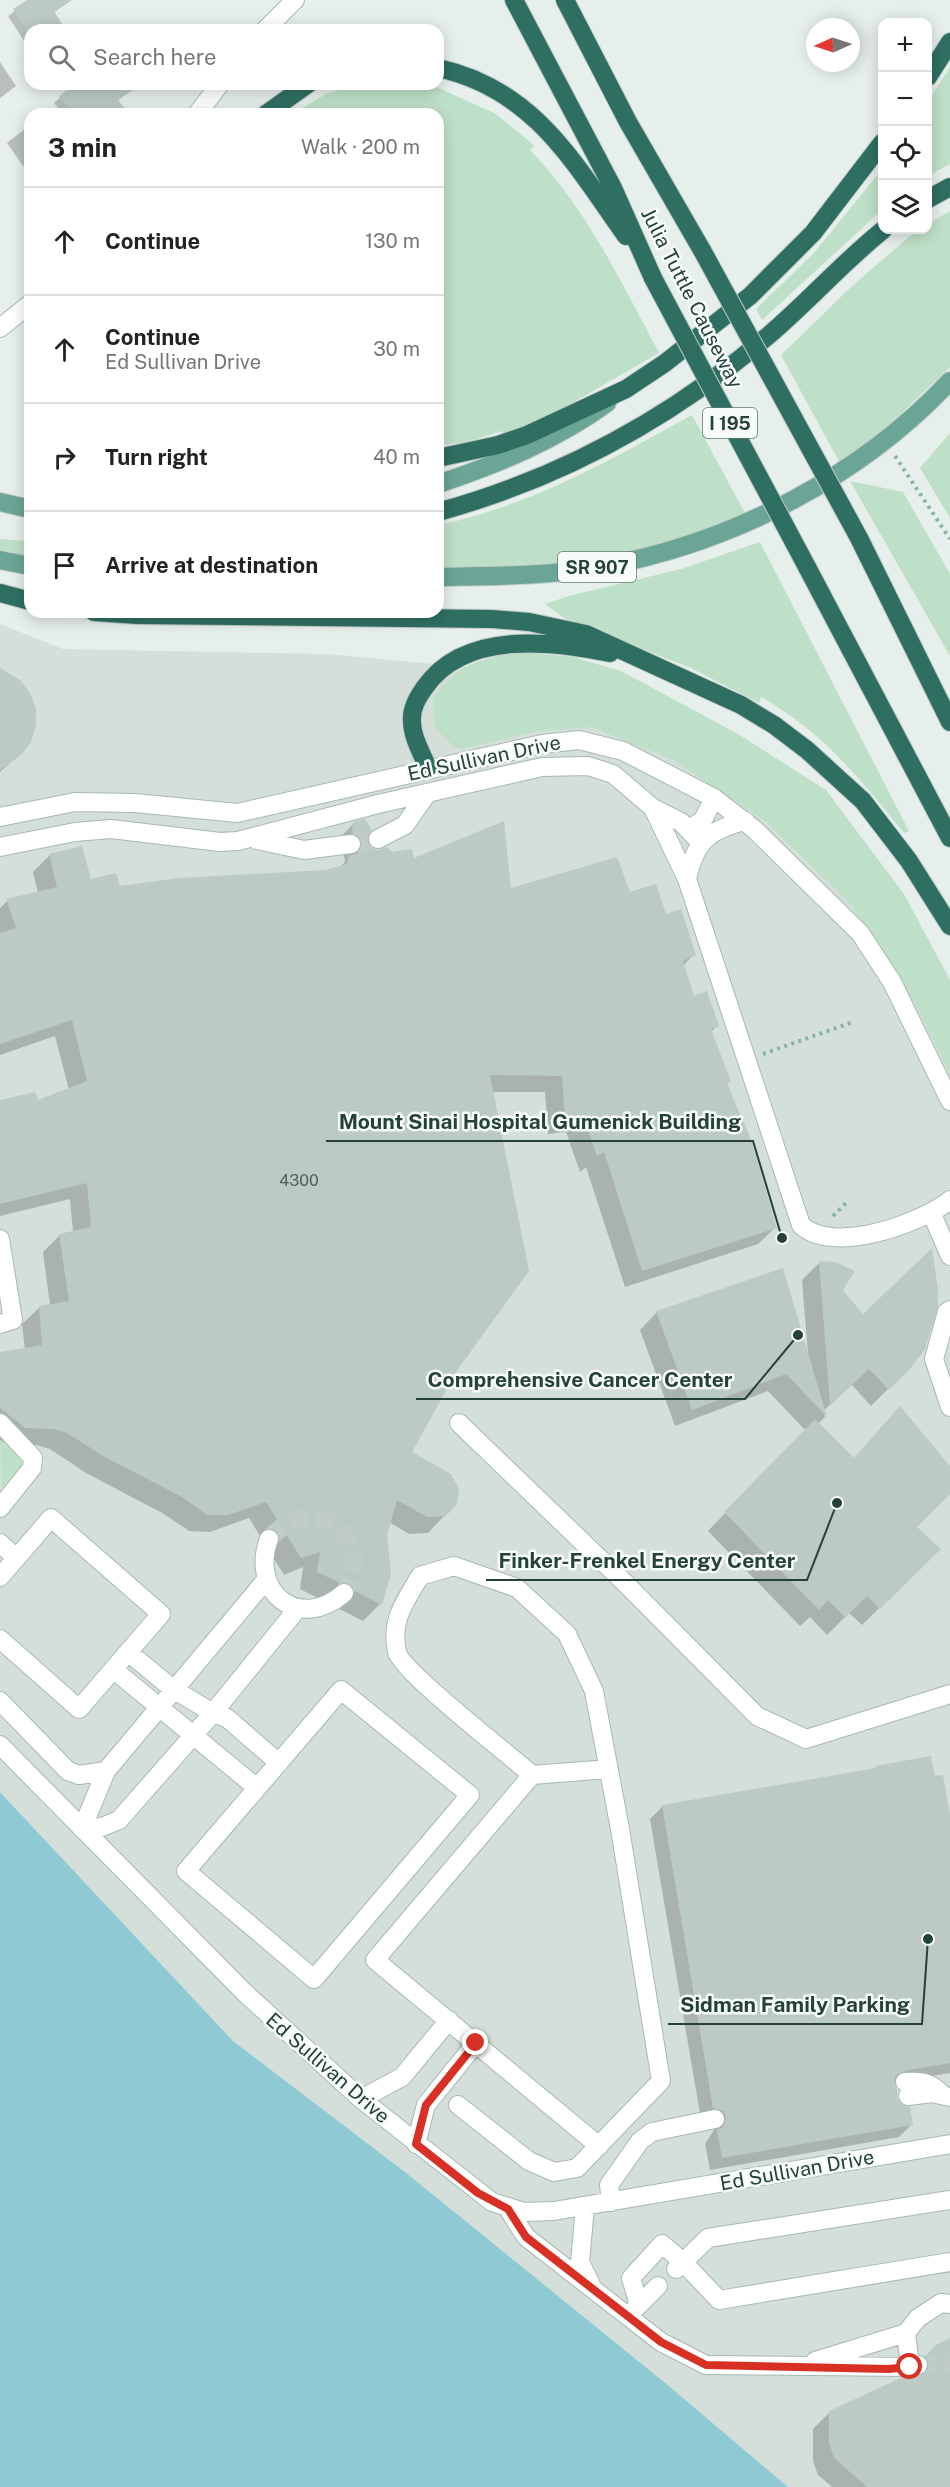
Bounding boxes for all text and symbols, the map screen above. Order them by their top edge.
north arrow [806,18,860,72]
map controls [878,18,932,234]
button: + [878,18,932,72]
search box [24,24,444,90]
icon: search [45,41,78,74]
text: Search here [93,44,217,70]
button: − [878,72,932,126]
button: locate [878,126,932,180]
text: 3 min [48,132,117,163]
text: Walk · 200 m [301,135,420,159]
button: layers [878,180,932,234]
street label: Julia Tuttle Causeway [636,204,748,392]
icon: ahead [48,225,81,258]
text: Continue [105,228,200,254]
text: 130 m [365,229,420,253]
text: Continue [105,324,200,350]
icon: ahead [48,333,81,366]
text: 30 m [373,337,420,361]
text: Ed Sullivan Drive [105,350,261,374]
road number: I 195 [703,408,757,438]
icon: right [48,441,81,474]
text: Turn right [105,444,208,470]
text: 40 m [373,445,420,469]
icon: arrive [48,549,81,582]
text: Arrive at destination [105,552,318,578]
road number: SR 907 [558,552,636,582]
street label: Ed Sullivan Drive [405,730,563,786]
callout: Mount Sinai Hospital Gumenick Building [326,1102,753,1141]
text: Mount Sinai Hospital Gumenick Building [339,1109,741,1134]
house number: 4300 [279,1171,319,1190]
callout: Comprehensive Cancer Center [416,1360,745,1399]
text: Comprehensive Cancer Center [428,1367,733,1392]
callout: Finker-Frenkel Energy Center [486,1541,807,1580]
text: Finker-Frenkel Energy Center [498,1548,796,1573]
callout: Sidman Family Parking [668,1985,922,2024]
text: Sidman Family Parking [680,1992,910,2017]
street label: Ed Sullivan Drive [261,2008,395,2128]
route end [462,2029,488,2055]
street label: Ed Sullivan Drive [718,2145,876,2195]
route start [896,2353,922,2379]

